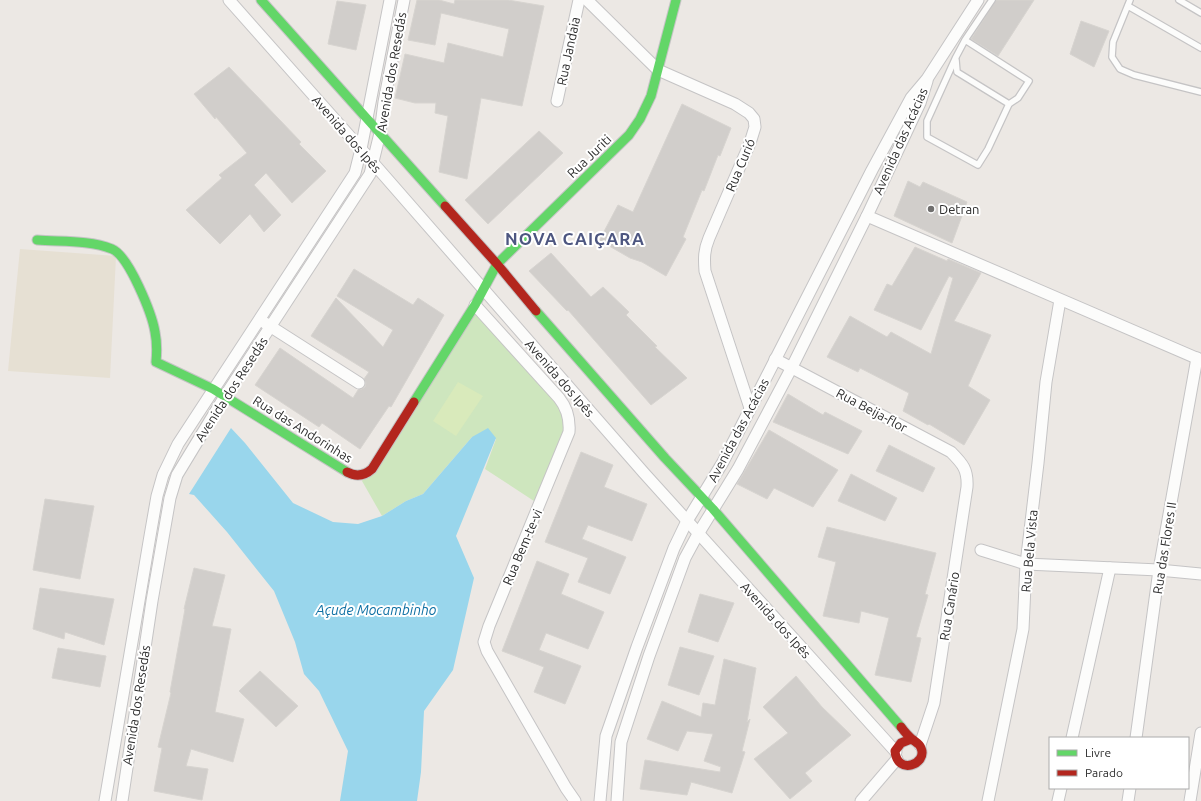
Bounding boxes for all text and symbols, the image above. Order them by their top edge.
street label: Avenida dos Resedás [374,11,408,133]
street label: Rua Jandaia [554,15,582,87]
street label: Avenida das Acácias [870,85,930,196]
street label: Avenida dos Ipês [310,93,384,176]
street label: Rua Juriti [564,132,614,180]
street label: Rua Curió [723,136,757,194]
place label: Detran [939,202,979,216]
marker: Detran [926,204,936,214]
district label: NOVA CAIÇARA [505,229,645,249]
street label: Avenida dos Resedás [192,334,270,444]
street label: Avenida dos Ipês [523,337,597,420]
street label: Avenida das Acácias [705,376,771,484]
street label: Rua Beija-flor [834,385,910,435]
street label: Rua das Andorinhas [251,393,356,465]
street label: Rua das Flores II [1150,501,1178,595]
street label: Rua Bem-te-vi [500,507,544,587]
street label: Rua Bela Vista [1018,509,1040,593]
street label: Rua Canário [937,571,961,641]
street label: Avenida dos Ipês [738,579,814,661]
water label: Açude Mocambinho [315,602,437,618]
street label: Avenida dos Resedás [120,644,152,766]
legend [1049,737,1189,789]
text: Livre [1085,746,1111,759]
text: Parado [1085,766,1123,779]

